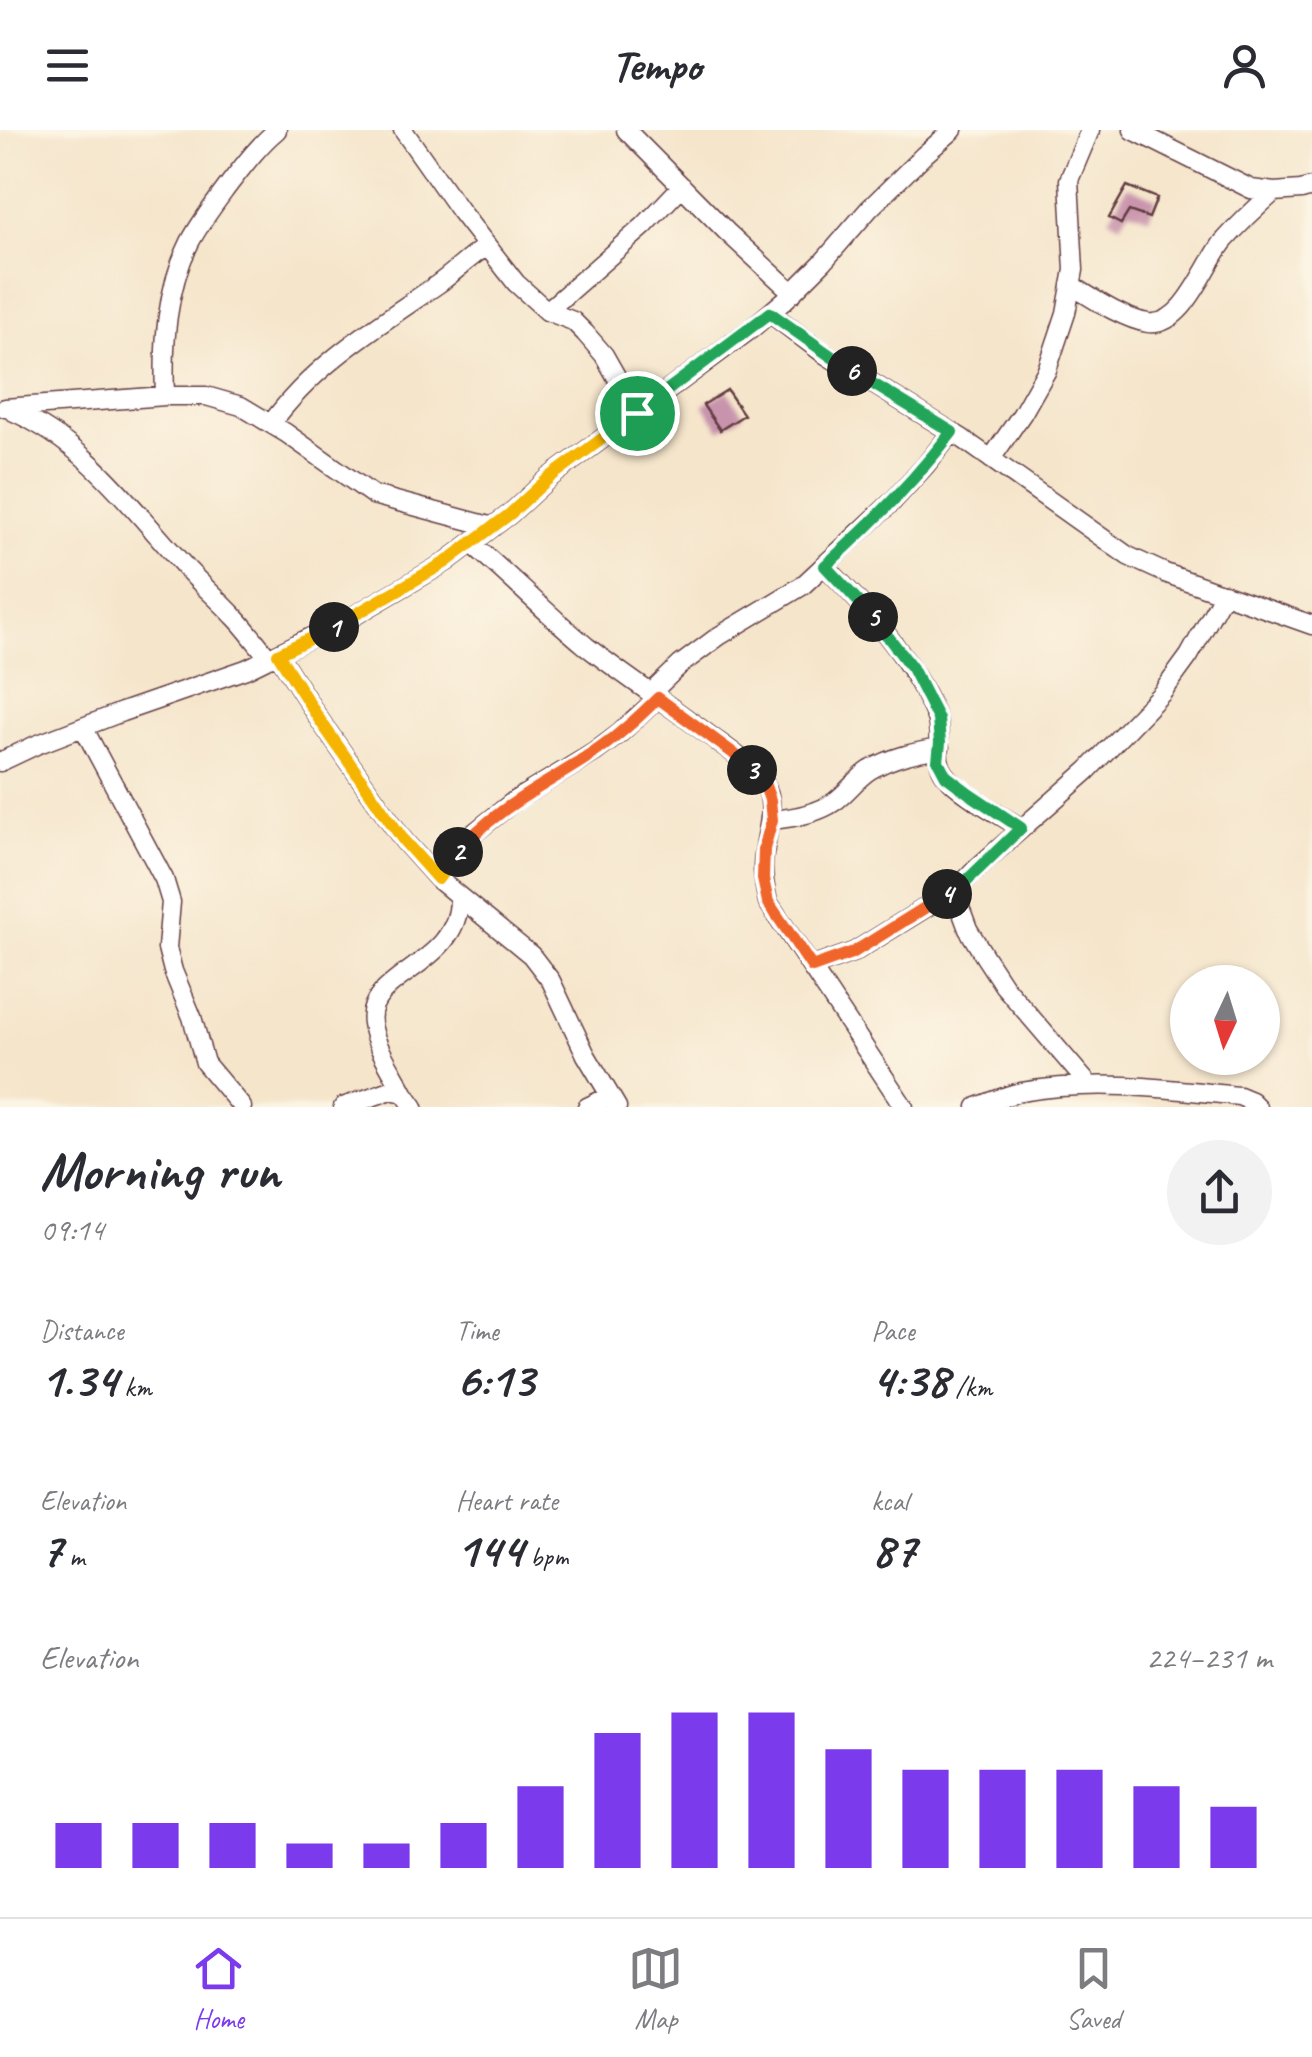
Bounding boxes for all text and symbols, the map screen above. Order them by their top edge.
text: Tempo [611,37,701,94]
icon: menu [40,38,95,93]
icon: person [1217,38,1272,93]
pin: 6 [827,346,877,396]
text: 6 [845,353,859,388]
pin [595,371,680,456]
icon: arrive [610,386,665,441]
pin: 5 [848,592,898,642]
text: 5 [867,599,879,634]
pin: 1 [309,602,359,652]
text: 1 [328,609,340,644]
pin: 3 [727,745,777,795]
text: 3 [746,752,758,787]
pin: 2 [433,827,483,877]
text: 2 [452,834,464,869]
pin: 4 [922,869,972,919]
text: 4 [941,876,953,911]
north arrow [1170,965,1280,1075]
map controls [1170,965,1280,1075]
text: Morning run [40,1136,280,1206]
button: share [1167,1140,1272,1245]
text: 09:14 [40,1209,104,1250]
text: Distance [40,1313,124,1348]
text: Time [456,1313,499,1348]
text: Pace [871,1313,914,1348]
text: 1.34 [40,1348,117,1411]
text: 6:13 [456,1348,534,1411]
text: 4:38 [871,1348,949,1411]
text: km [117,1369,152,1404]
text: /km [949,1369,992,1404]
text: Elevation [40,1483,126,1518]
text: Heart rate [456,1483,558,1518]
text: kcal [871,1483,908,1518]
text: 7 [40,1518,62,1581]
text: 144 [456,1518,523,1581]
text: 87 [871,1518,916,1581]
text: m [62,1539,85,1574]
text: bpm [523,1539,568,1574]
text: Elevation [40,1637,138,1678]
text: 224–231 m [1146,1637,1272,1678]
tab: Home [191,1941,246,2036]
tab: Map [628,1941,683,2036]
tab: Saved [1066,1941,1121,2036]

